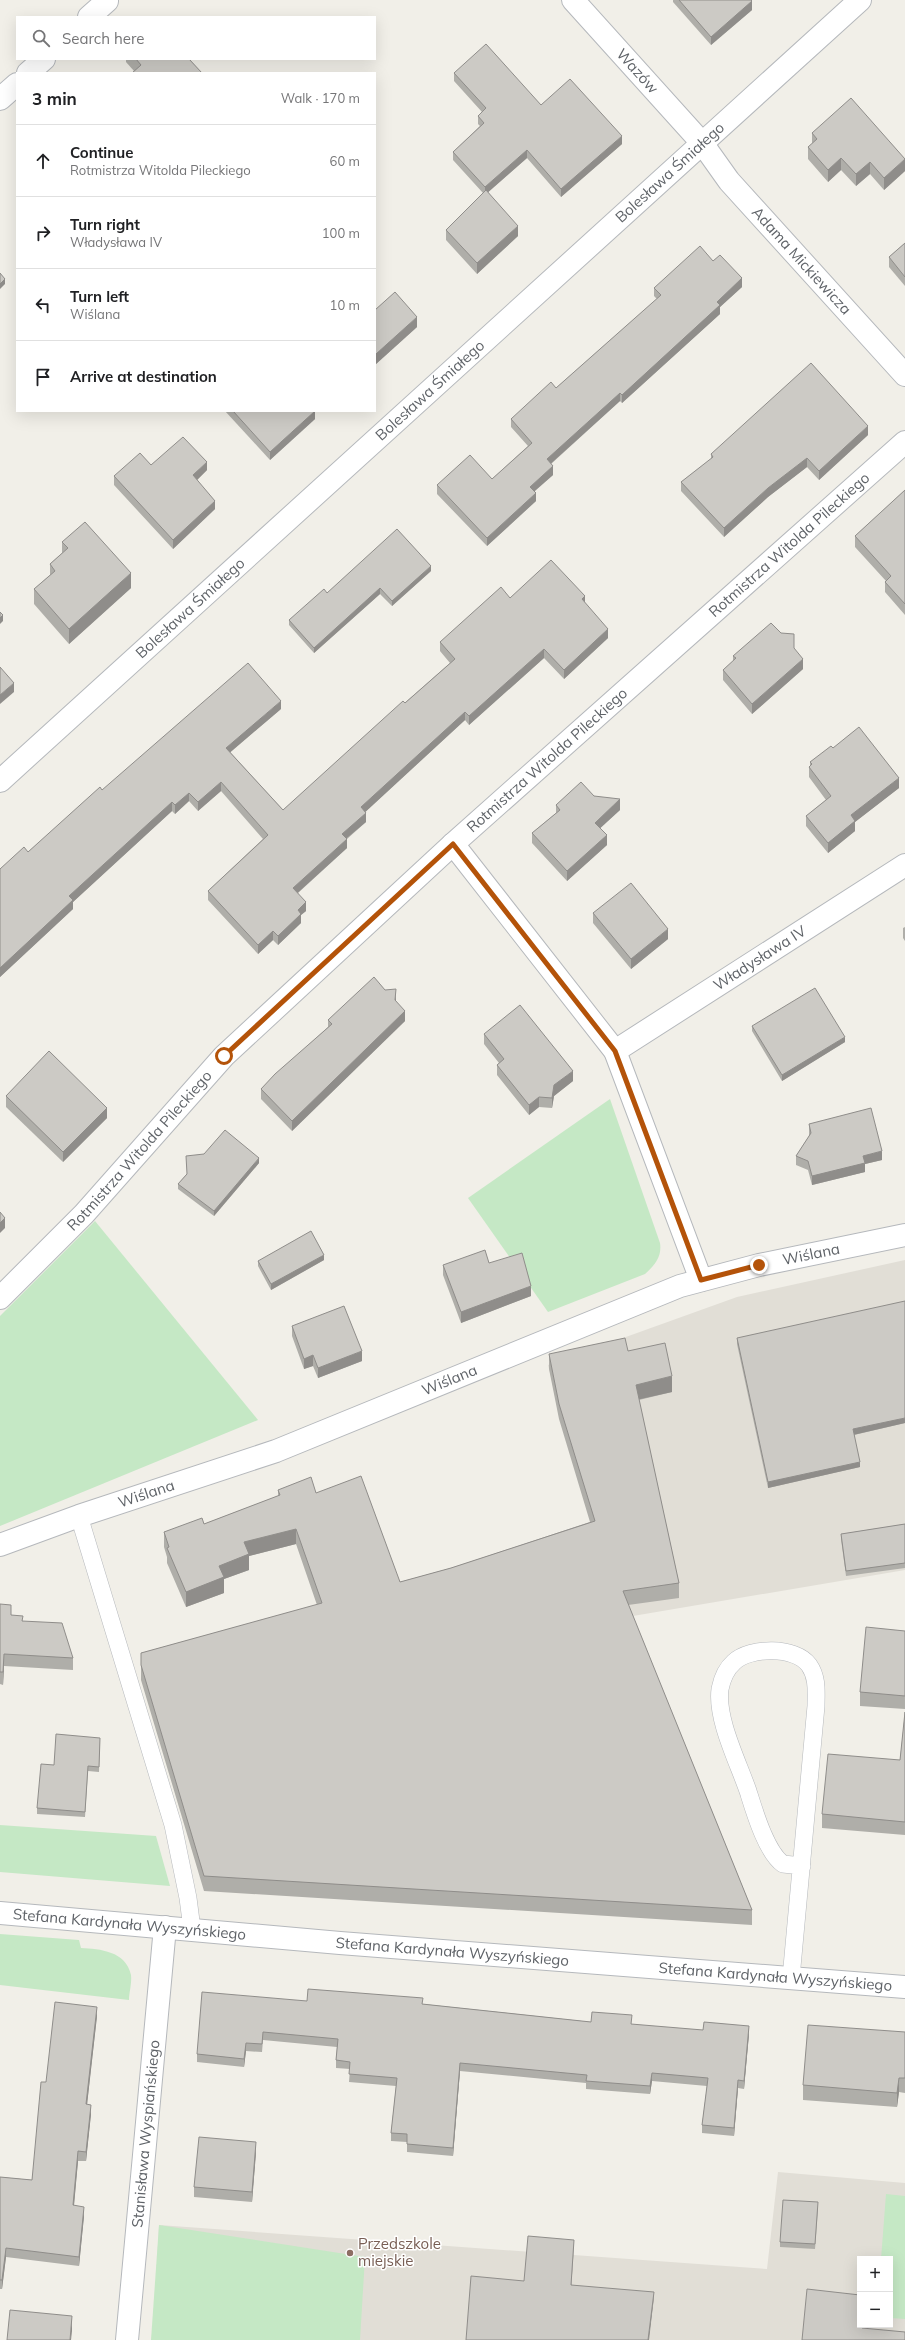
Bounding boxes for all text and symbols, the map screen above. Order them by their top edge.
search box [16,16,376,60]
icon: search [30,27,52,49]
text: Search here [62,29,144,48]
street label: Wazów [613,45,663,97]
text: 3 min [32,88,77,109]
text: Walk · 170 m [281,90,360,106]
street label: Bolesława Śmiałego [611,118,728,227]
text: Continue [70,143,133,162]
icon: ahead [32,150,54,172]
text: 60 m [330,153,360,169]
text: Rotmistrza Witolda Pileckiego [70,162,251,178]
street label: Adama Mickiewicza [748,203,856,318]
text: Turn right [70,215,140,234]
icon: right [32,222,54,244]
text: 100 m [322,225,360,241]
text: Władysława IV [70,234,162,250]
text: Turn left [70,287,129,306]
icon: left [32,294,54,316]
text: 10 m [330,297,360,313]
text: Wiślana [70,306,120,322]
street label: Bolesława Śmiałego [371,336,488,444]
icon: arrive [32,366,54,388]
text: Arrive at destination [70,367,217,386]
street label: Rotmistrza Witolda Pileckiego [705,468,873,621]
street label: Bolesława Śmiałego [131,553,248,662]
street label: Rotmistrza Witolda Pileckiego [463,683,631,836]
street label: Władysława IV [710,921,810,994]
route start [215,1047,233,1065]
street label: Rotmistrza Witolda Pileckiego [63,1066,216,1235]
street label: Wiślana [781,1239,841,1269]
route end [750,1256,768,1274]
street label: Wiślana [419,1360,480,1399]
street label: Wiślana [116,1475,177,1511]
street label: Stefana Kardynała Wyszyńskiego [12,1904,247,1944]
street label: Stefana Kardynała Wyszyńskiego [335,1933,570,1970]
street label: Stefana Kardynała Wyszyńskiego [658,1958,893,1995]
street label: Stanisława Wyspiańskiego [127,2039,164,2228]
place label: Przedszkole miejskie [358,2234,441,2270]
marker: Przedszkole miejskie [345,2248,355,2258]
map controls [857,2256,893,2328]
button: + [857,2256,893,2292]
button: − [857,2292,893,2328]

